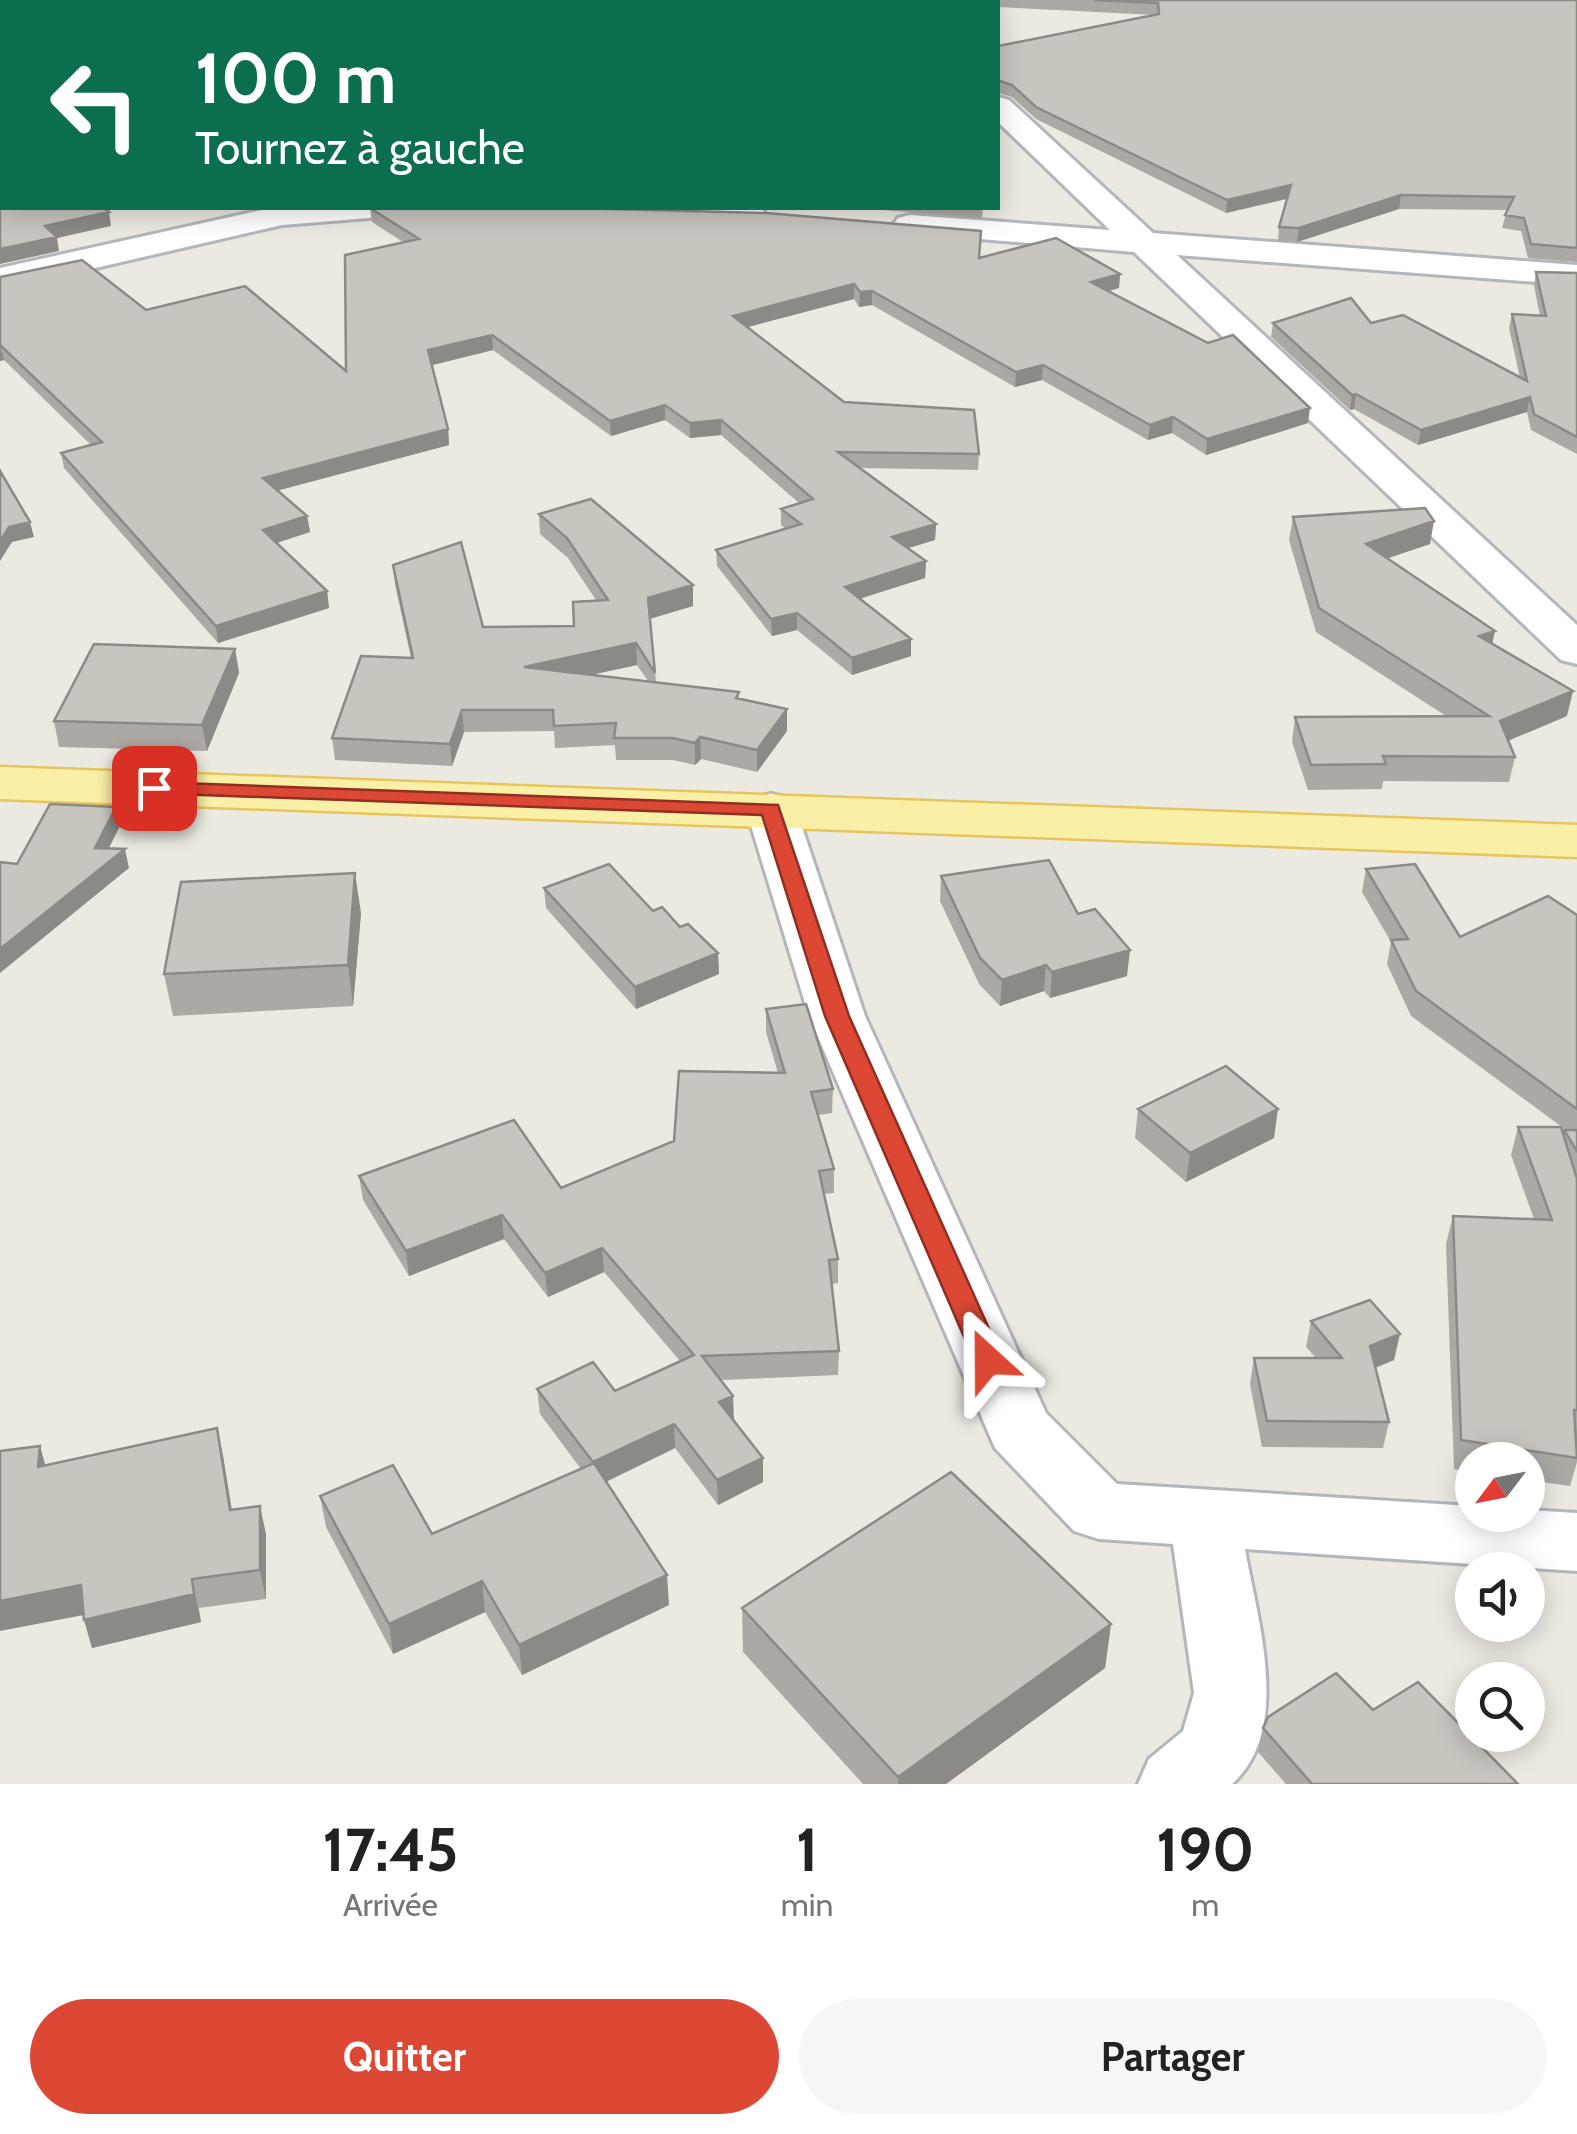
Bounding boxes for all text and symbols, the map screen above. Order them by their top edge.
text: 100 m [195,35,396,121]
icon: left [30,40,160,170]
text: Tournez à gauche [195,121,525,175]
pin [112,746,197,831]
icon: arrive [127,761,182,816]
position arrow [936,1308,1040,1412]
north arrow [1455,1442,1545,1532]
map controls [1455,1442,1545,1752]
button: sound [1455,1552,1545,1642]
button: search [1455,1662,1545,1752]
text: 17:45 [323,1813,458,1886]
text: 1 [796,1813,818,1886]
text: 190 [1156,1813,1254,1886]
text: Arrivée [343,1885,438,1924]
text: min [781,1885,834,1924]
text: m [1191,1885,1219,1924]
button: Quitter [30,1999,779,2114]
button: Partager [799,1999,1547,2114]

